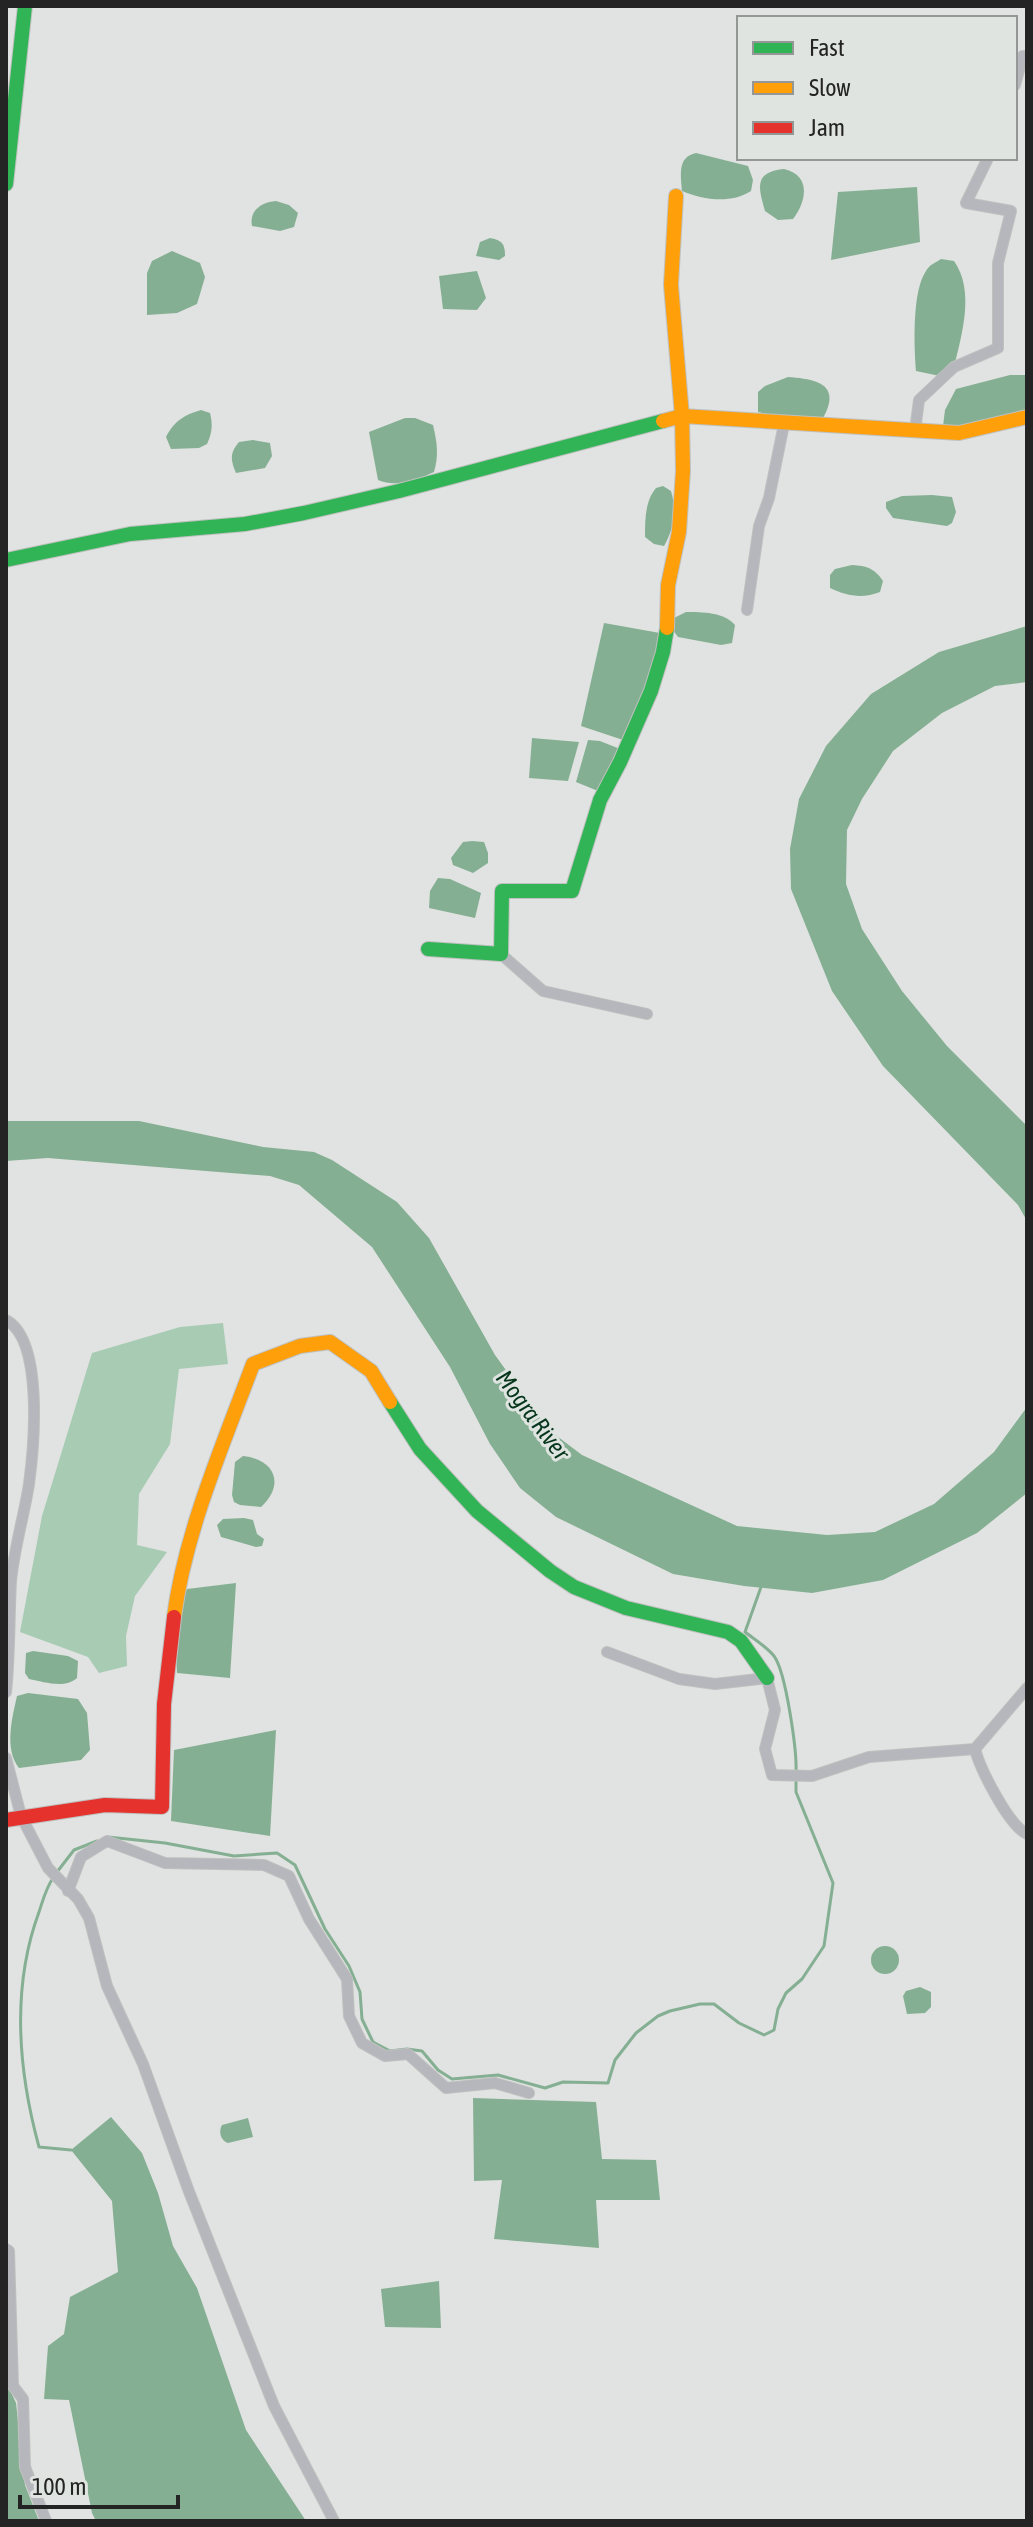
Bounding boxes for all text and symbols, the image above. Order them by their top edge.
legend [737,16,1017,160]
text: Fast [809,34,845,61]
text: Slow [809,74,851,101]
text: Jam [809,114,845,141]
water label: Mogra River [491,1365,576,1466]
scale bar [20,2459,178,2509]
text: 100 m [32,2473,86,2500]

